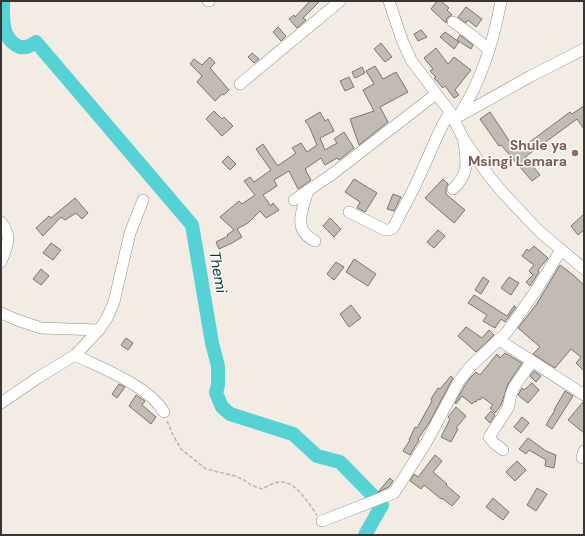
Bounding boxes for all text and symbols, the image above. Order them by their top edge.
place label: Shule ya Msingi Lemara [468,136,567,170]
marker: Shule ya Msingi Lemara [570,148,580,158]
water label: Themi [204,249,232,295]

